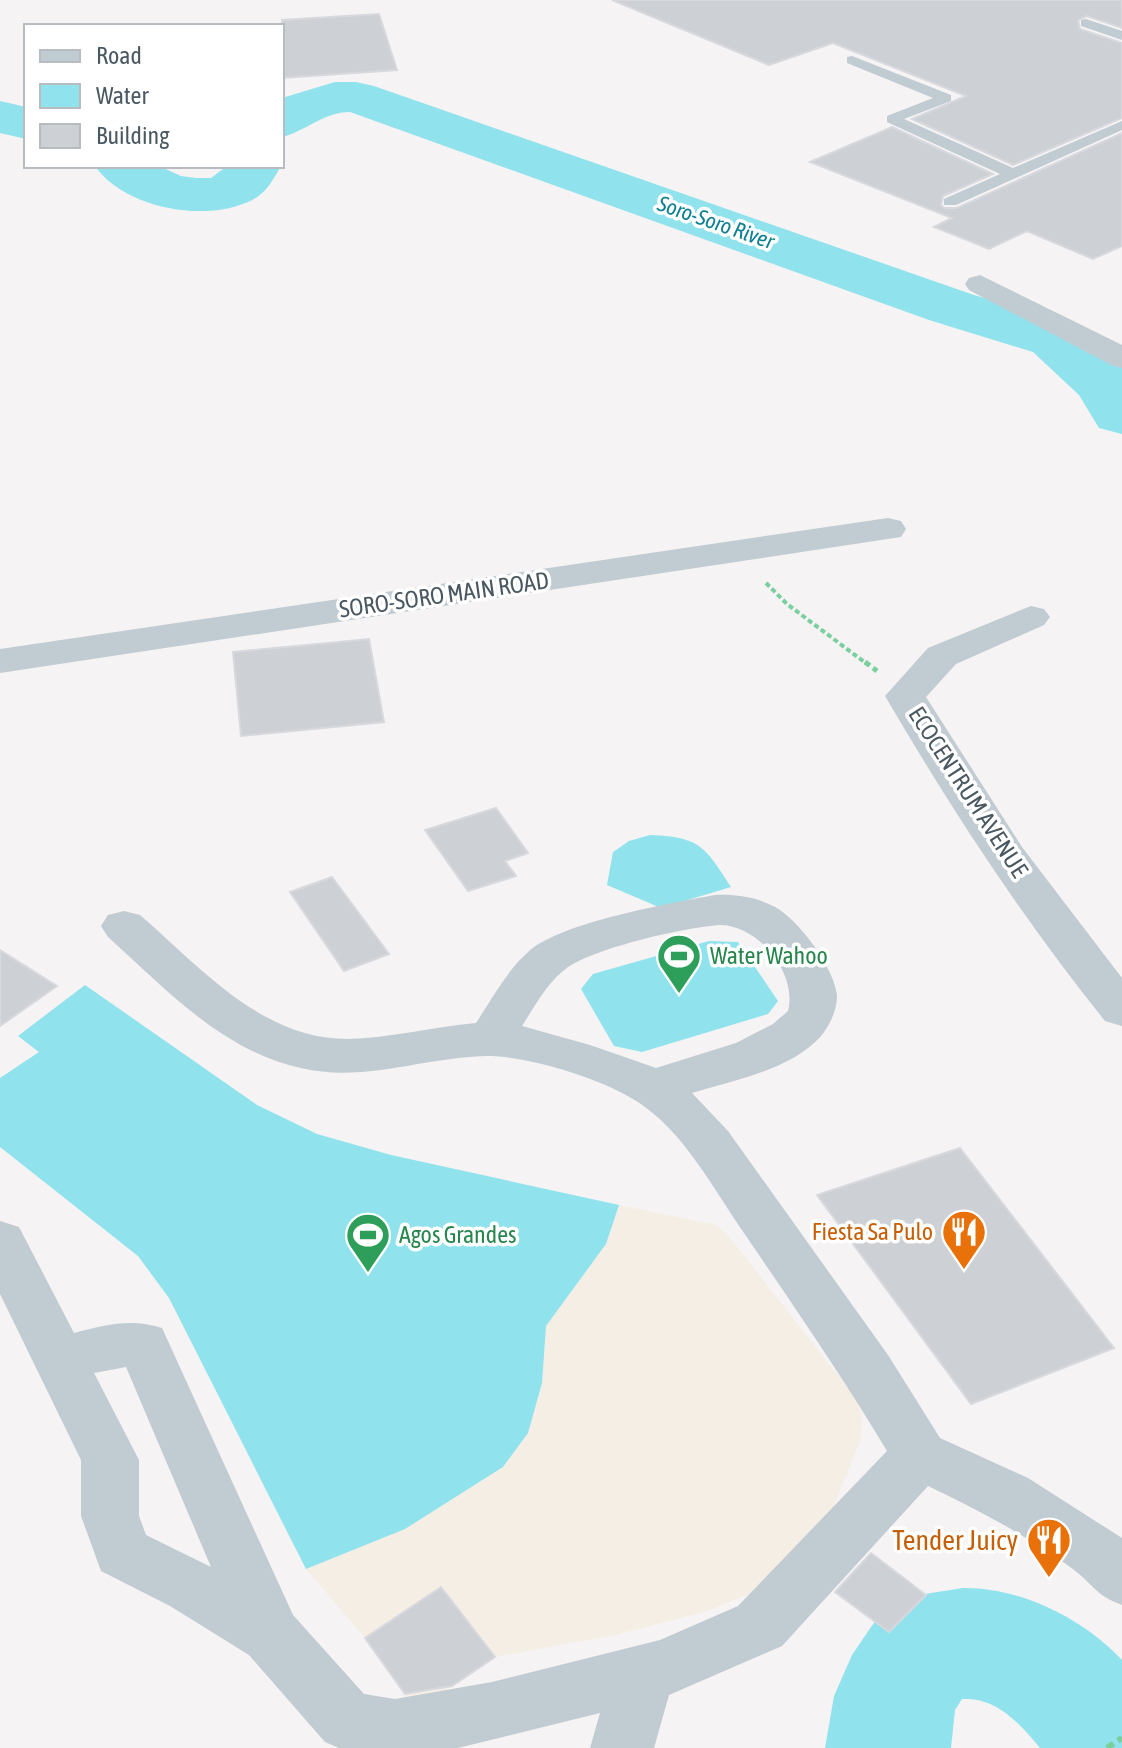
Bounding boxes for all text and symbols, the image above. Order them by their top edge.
legend [24,24,284,168]
text: Road [96,42,142,69]
text: Water [96,82,149,109]
text: Building [96,122,170,149]
water label: Soro-Soro River [653,190,779,255]
street label: SORO-SORO MAIN ROAD [337,566,550,623]
street label: ECOCENTRUM AVENUE [903,702,1034,882]
sports icon: Water Wahoo [655,932,703,995]
place label: Water Wahoo [710,942,828,969]
restaurant icon: Fiesta Sa Pulo [940,1208,988,1271]
sports icon: Agos Grandes [344,1211,392,1274]
place label: Fiesta Sa Pulo [812,1218,933,1245]
place label: Agos Grandes [399,1221,517,1248]
restaurant icon: Tender Juicy [1025,1516,1073,1579]
place label: Tender Juicy [892,1524,1018,1556]

